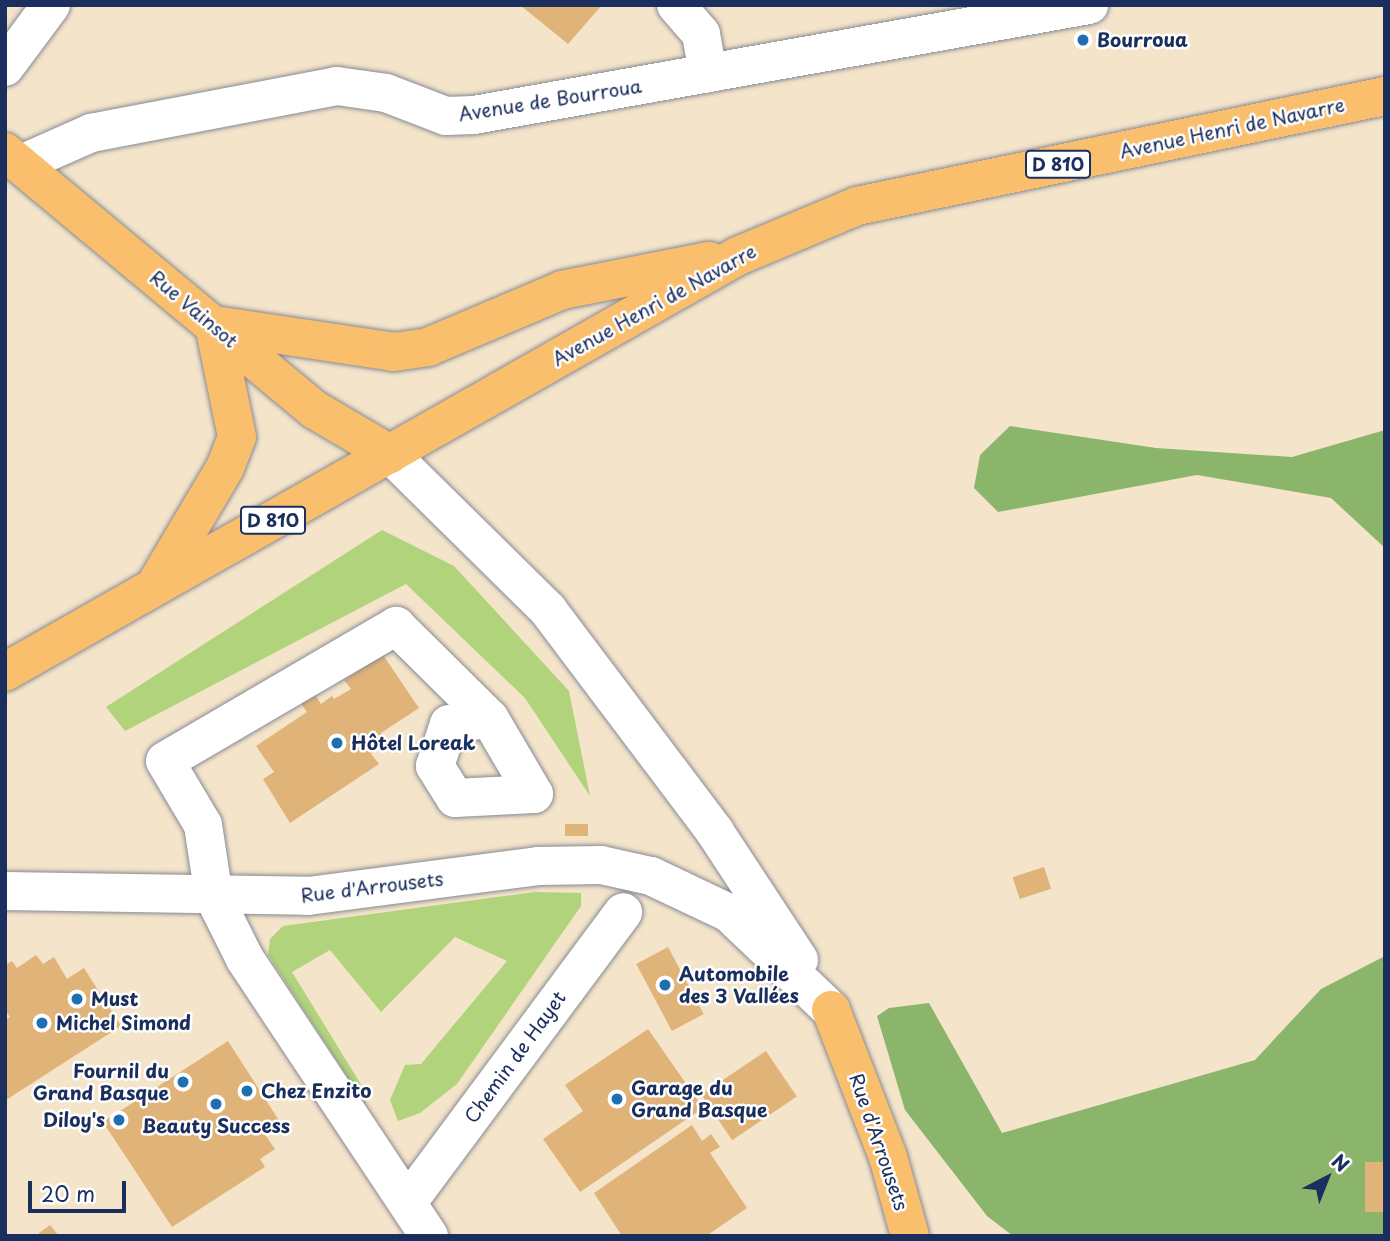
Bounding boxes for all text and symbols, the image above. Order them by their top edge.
place label: Bourroua [1097,29,1188,51]
marker: Bourroua [1075,32,1091,48]
street label: Avenue de Bourroua [457,74,643,126]
street label: Avenue Henri de Navarre [1118,93,1346,163]
road number: D 810 [1023,149,1093,178]
street label: Avenue Henri de Navarre [548,240,760,370]
street label: Rue Vainsot [145,265,243,353]
road number: D 810 [238,506,308,534]
place label: Hôtel Loreak [351,732,476,754]
marker: Hôtel Loreak [329,735,345,751]
street label: Rue d'Arrousets [299,867,445,907]
place label: Automobile des 3 Vallées [679,963,800,1007]
marker: Automobile des 3 Vallées [657,977,673,993]
street label: Chemin de Hayet [459,987,571,1127]
place label: Must [91,988,138,1010]
marker: Must [69,991,85,1007]
place label: Michel Simond [56,1012,192,1034]
marker: Michel Simond [34,1015,50,1031]
place label: Fournil du Grand Basque [31,1060,169,1104]
street label: Rue d'Arrousets [845,1070,913,1214]
marker: Fournil du Grand Basque [175,1074,191,1090]
place label: Garage du Grand Basque [631,1077,769,1121]
place label: Chez Enzito [261,1080,373,1102]
marker: Chez Enzito [239,1083,255,1099]
marker: Garage du Grand Basque [609,1091,625,1107]
marker: Beauty Success [208,1096,224,1112]
place label: Diloy's [43,1109,105,1131]
marker: Diloy's [111,1112,127,1128]
place label: Beauty Success [142,1115,290,1137]
north arrow [1292,1143,1362,1213]
text: N [1326,1147,1356,1178]
scale bar [32,1168,130,1212]
text: 20 m [41,1177,95,1209]

